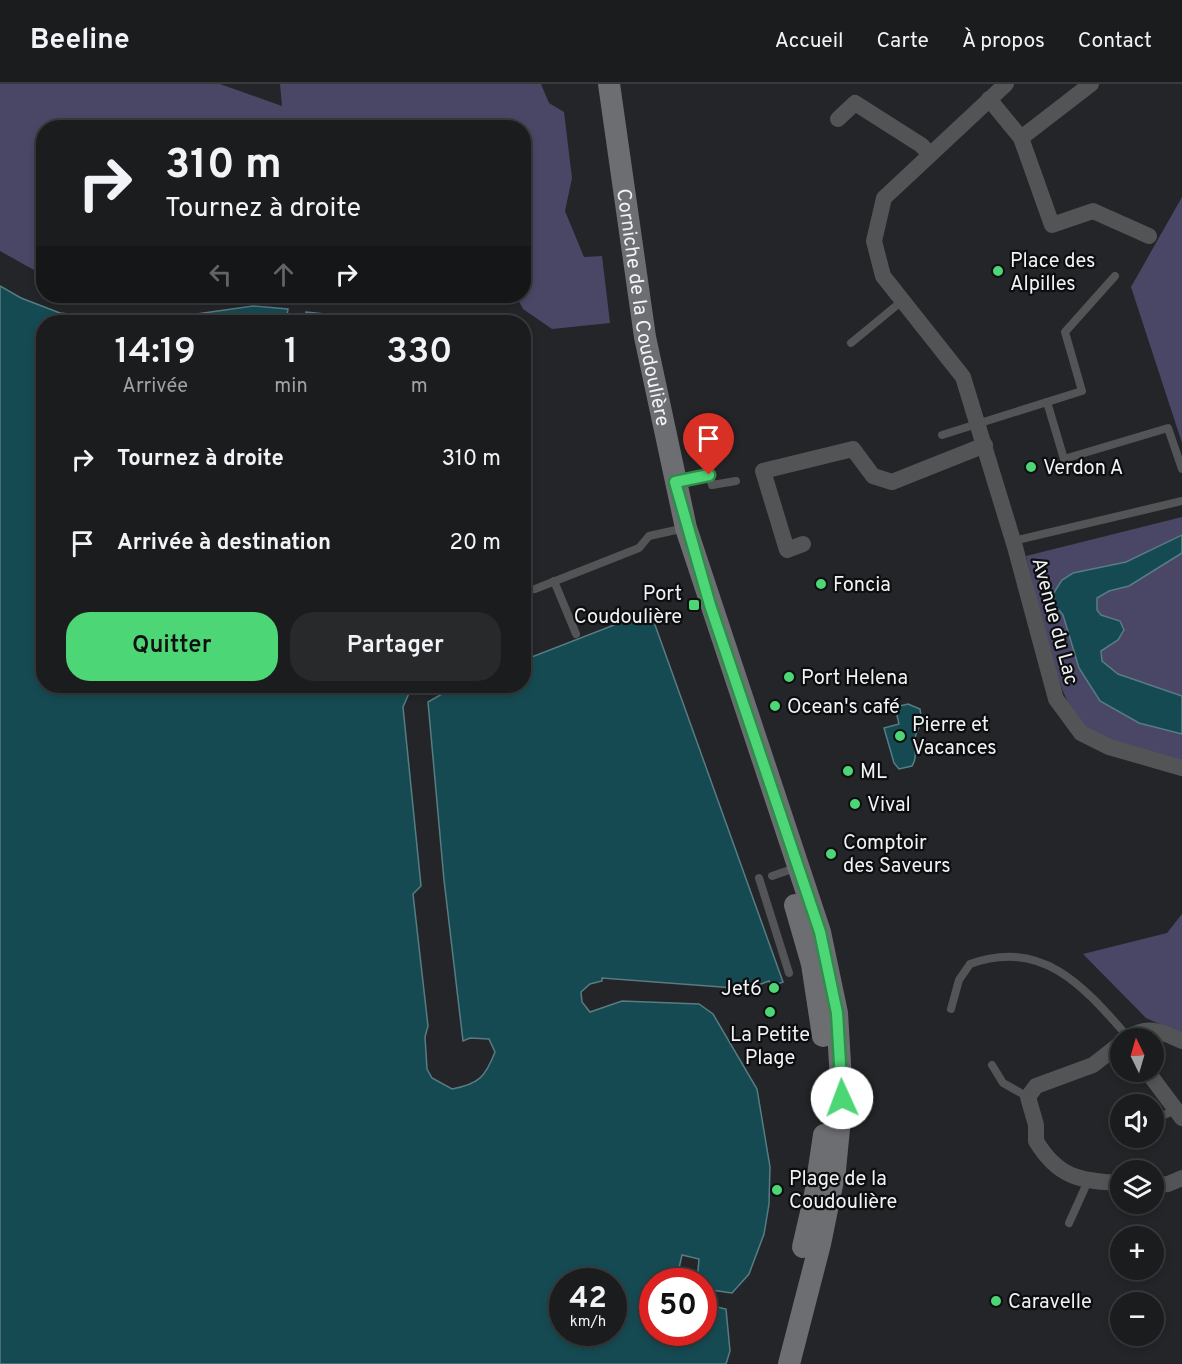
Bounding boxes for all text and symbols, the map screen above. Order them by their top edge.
text: Beeline [30,23,130,59]
text: Accueil [775,28,844,55]
text: Carte [877,28,929,55]
text: À propos [962,28,1045,55]
text: Contact [1078,28,1152,55]
text: 310 m [165,140,282,193]
icon: right [66,144,144,222]
street label: Corniche de la Coudoulière [609,187,675,429]
text: Tournez à droite [165,192,361,226]
place label: Place des Alpilles [1010,249,1095,298]
icon: left [204,258,237,291]
icon: ahead [267,258,300,291]
icon: right [330,258,363,291]
marker: Place des Alpilles [991,264,1005,278]
text: 14:19 [115,330,196,376]
text: 1 [284,330,298,376]
text: 330 [386,330,452,376]
text: Arrivée [122,374,188,400]
text: min [274,374,308,400]
text: m [411,374,428,400]
pin [683,413,734,475]
icon: arrive [692,422,725,455]
icon: right [66,443,99,476]
text: Tournez à droite [117,446,284,473]
text: 310 m [442,446,501,473]
place label: Verdon A [1043,456,1123,482]
marker: Verdon A [1024,460,1038,474]
icon: arrive [66,527,99,560]
text: Arrivée à destination [117,530,331,557]
text: 20 m [450,530,501,557]
street label: Avenue du Lac [1025,555,1084,688]
place label: Foncia [833,573,891,599]
marker: Foncia [814,577,828,591]
place label: Port Coudoulière [574,582,682,631]
marker: Port Coudoulière [687,598,701,612]
button: Quitter [66,612,278,681]
button: Partager [290,612,501,681]
place label: Port Helena [801,666,908,692]
marker: Port Helena [782,670,796,684]
place label: Ocean's café [787,695,900,721]
marker: Ocean's café [768,699,782,713]
place label: Pierre et Vacances [912,713,997,762]
marker: Pierre et Vacances [893,729,907,743]
place label: ML [860,760,887,786]
marker: ML [841,764,855,778]
place label: Vival [867,793,911,819]
marker: Vival [848,797,862,811]
place label: Comptoir des Saveurs [843,831,951,880]
marker: Comptoir des Saveurs [824,847,838,861]
place label: Jet6 [721,977,762,1003]
marker: Jet6 [767,981,781,995]
marker: La Petite Plage [763,1005,777,1019]
place label: La Petite Plage [730,1023,810,1072]
north arrow [1110,1028,1164,1082]
map controls [1110,1028,1164,1346]
position arrow [810,1066,874,1130]
button: sound [1110,1094,1164,1148]
button: layers [1110,1160,1164,1214]
place label: Plage de la Coudoulière [789,1167,897,1216]
marker: Plage de la Coudoulière [770,1183,784,1197]
button: + [1110,1226,1164,1280]
speed limit sign: 50 [639,1268,717,1346]
text: 42 [569,1281,607,1318]
place label: Caravelle [1008,1290,1092,1316]
button: − [1110,1292,1164,1346]
marker: Caravelle [989,1294,1003,1308]
text: km/h [570,1313,606,1332]

